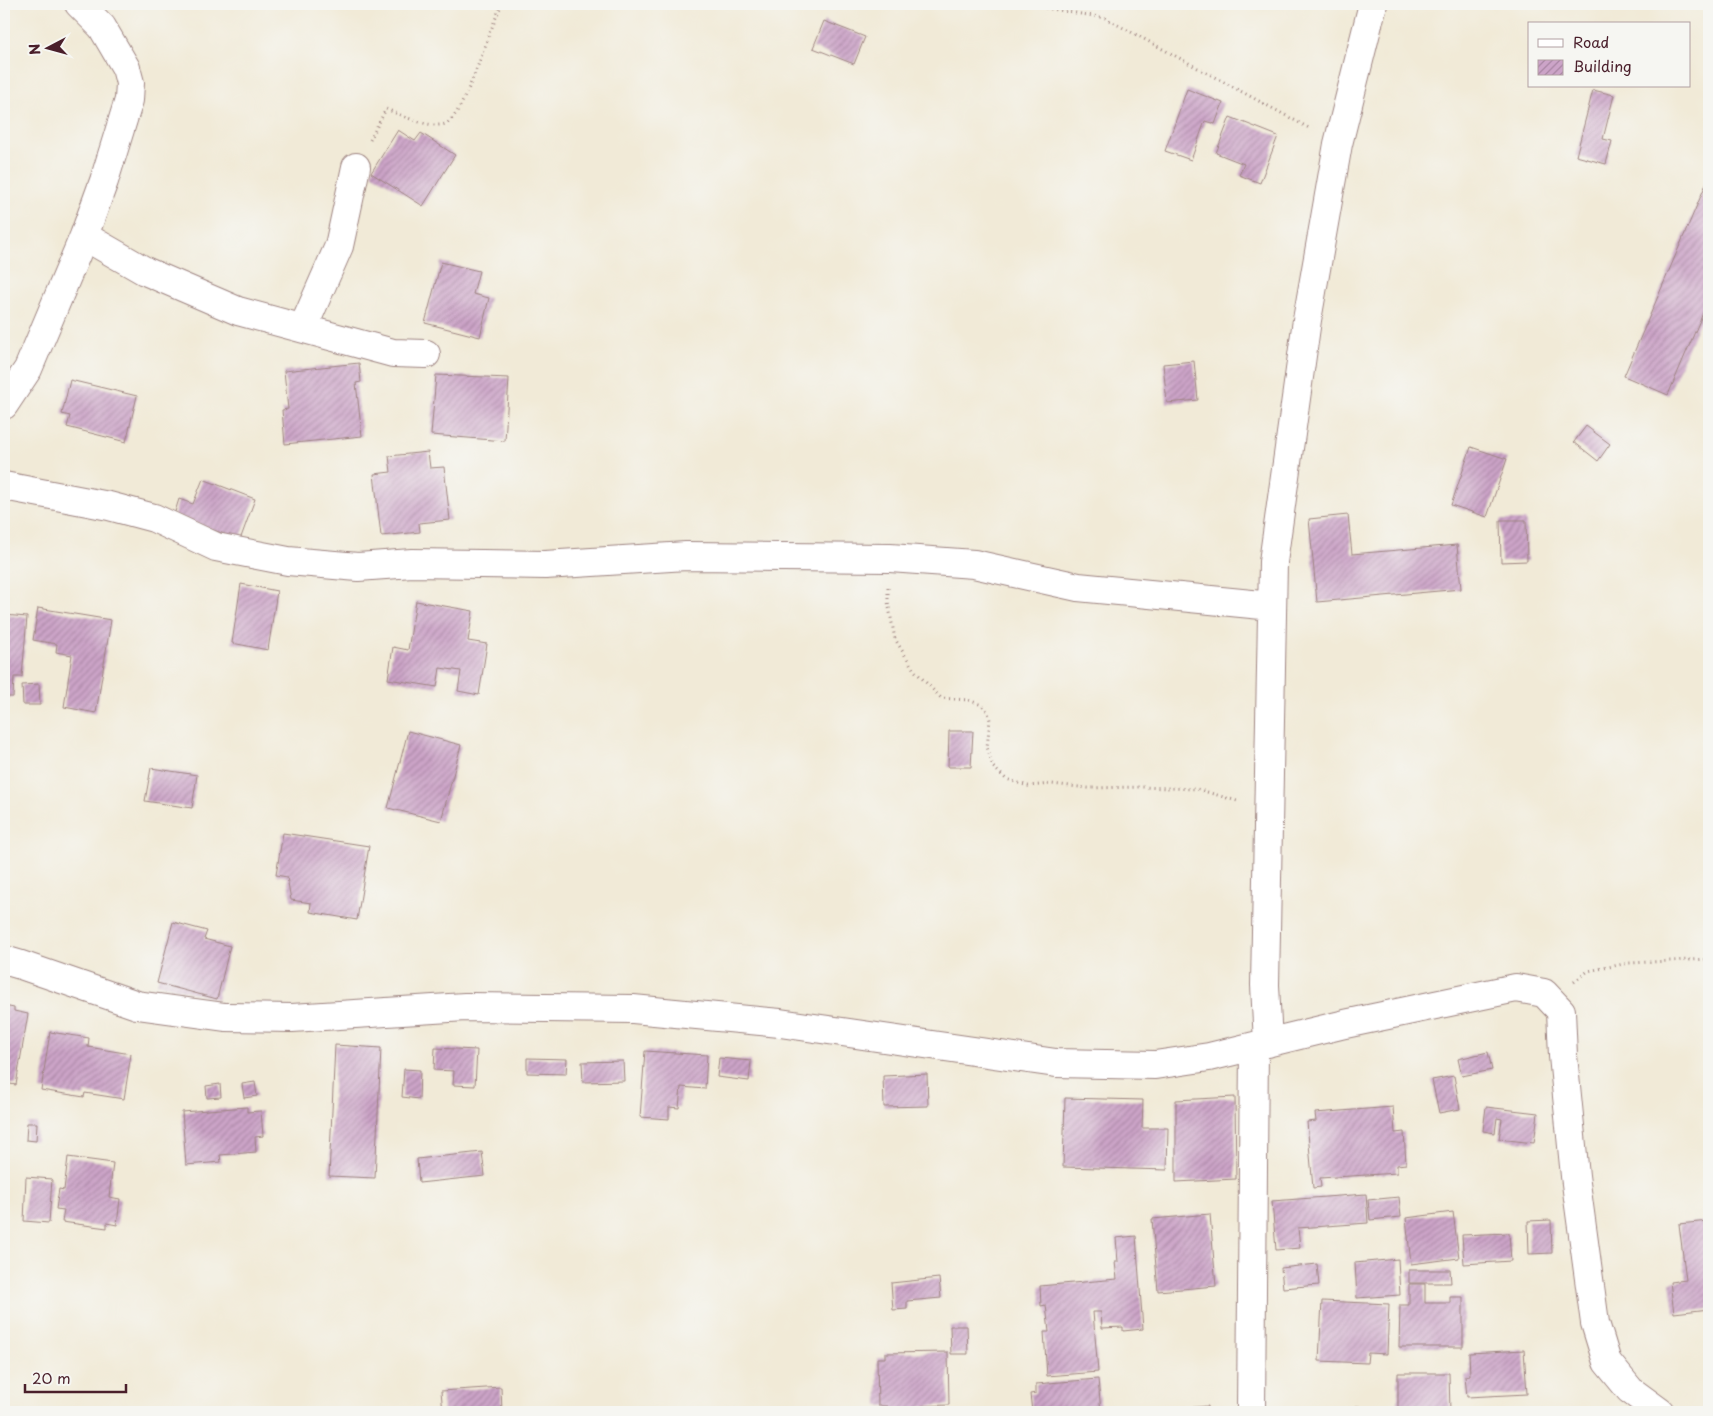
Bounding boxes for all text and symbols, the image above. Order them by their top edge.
north arrow [22,22,72,72]
legend [1528,22,1690,88]
text: Road [1573,30,1609,53]
text: N [24,43,46,56]
text: Building [1573,54,1632,77]
scale bar [25,1361,126,1393]
text: 20 m [32,1366,71,1389]

